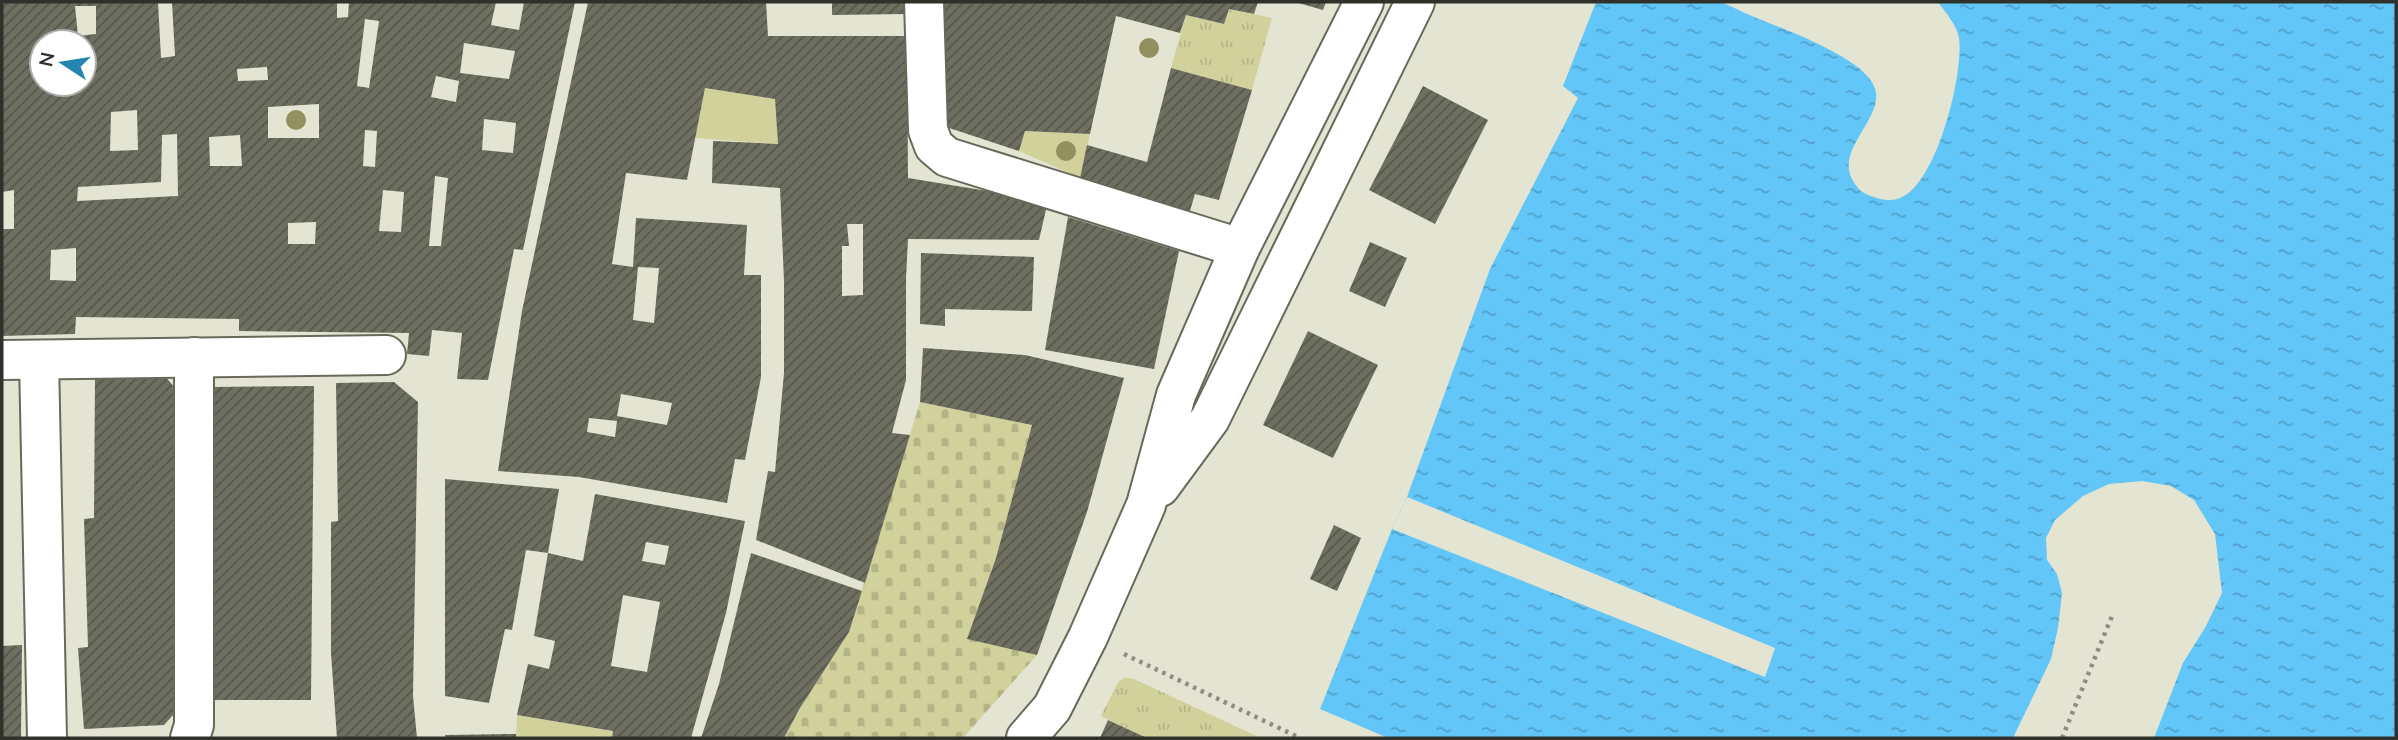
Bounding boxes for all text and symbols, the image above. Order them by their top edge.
north arrow [28,28,98,98]
text: N [33,50,62,69]

